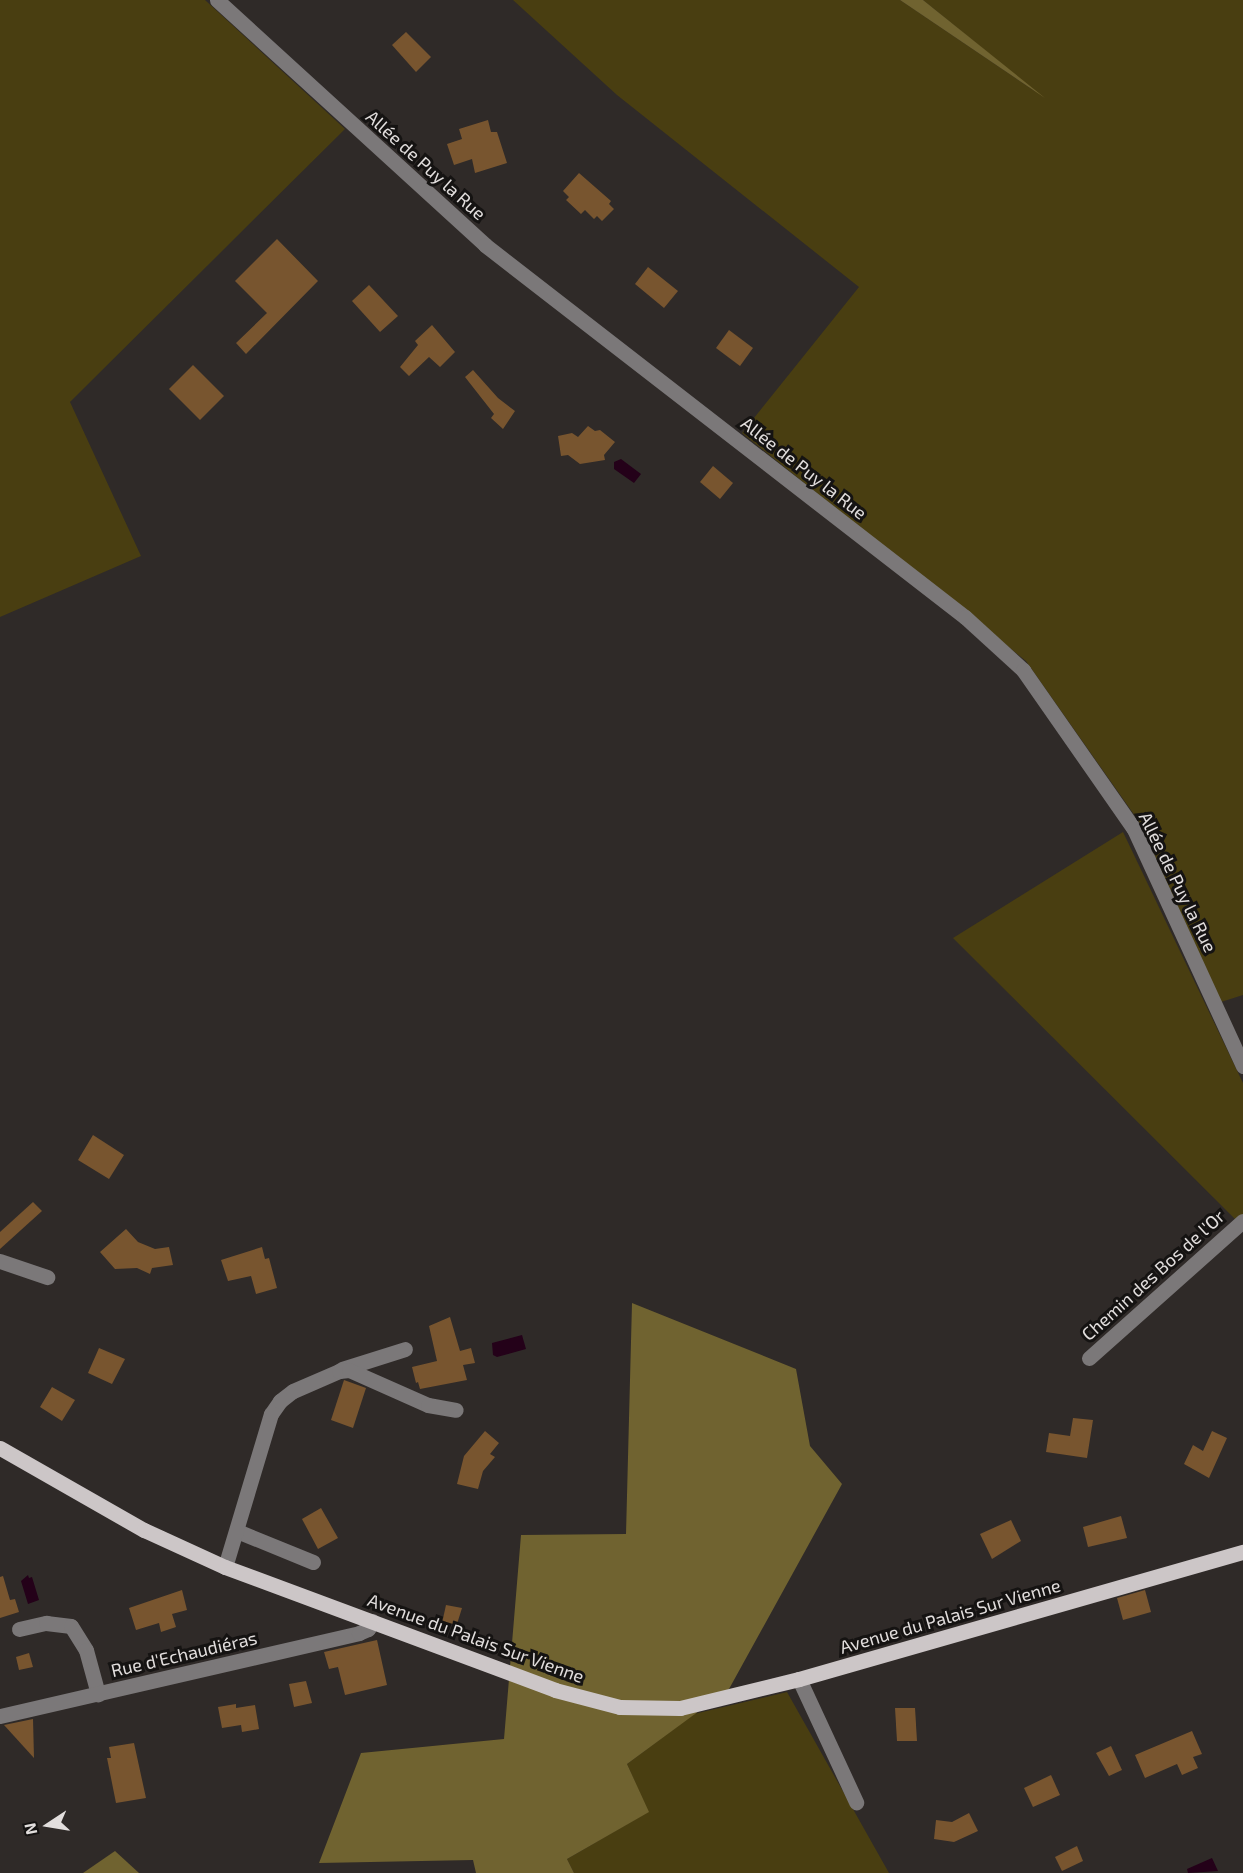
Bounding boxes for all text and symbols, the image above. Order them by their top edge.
street label: Allée de Puy la Rue [362,105,490,225]
street label: Allée de Puy la Rue [737,412,871,524]
street label: Allée de Puy la Rue [1135,808,1221,956]
street label: Chemin des Bos de l'Or [1077,1205,1229,1345]
street label: Avenue du Palais Sur Vienne [837,1574,1063,1658]
street label: Avenue du Palais Sur Vienne [364,1589,588,1687]
street label: Rue d'Echaudiéras [109,1627,259,1681]
north arrow [18,1795,78,1855]
text: N [19,1821,40,1836]

